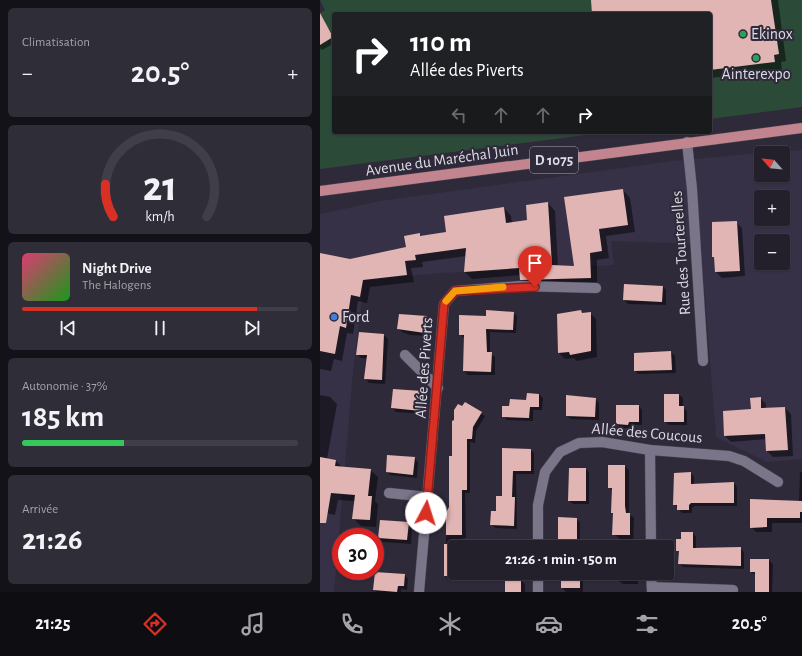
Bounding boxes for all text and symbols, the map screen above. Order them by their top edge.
place label: Ekinox [751,26,793,42]
icon: right [344,28,396,80]
text: 110 m [410,29,472,57]
marker: Ekinox [738,29,748,39]
text: Climatisation [22,36,90,49]
marker: Ainterexpo [751,53,761,63]
text: 20.5° [131,58,189,88]
text: − [22,62,33,84]
text: + [287,62,298,84]
text: Allée des Piverts [410,62,524,80]
place label: Ainterexpo [721,66,791,82]
icon: left [448,104,470,126]
icon: ahead [490,104,512,126]
icon: ahead [532,104,554,126]
icon: right [574,104,596,126]
street label: Avenue du Maréchal Juin [365,141,519,179]
north arrow [754,146,790,182]
map controls [754,146,790,270]
road number: D 1075 [530,147,578,173]
text: 21 [143,167,177,208]
street label: Rue des Tourterelles [669,190,693,316]
button: + [754,190,790,226]
text: km/h [145,210,175,224]
button: − [754,234,790,270]
pin [518,246,552,287]
icon: arrive [524,252,546,274]
text: Night Drive [82,261,152,276]
text: The Halogens [82,279,151,292]
place label: Ford [342,309,370,325]
marker: Ford [329,312,339,322]
icon: previous [57,317,79,339]
icon: pause [149,317,171,339]
icon: next [241,317,263,339]
street label: Allée des Piverts [412,317,436,419]
text: Autonomie · 37% [22,380,107,393]
text: 185 km [22,402,104,432]
street label: Allée des Coucous [591,420,703,446]
position arrow [405,492,447,534]
text: Arrivée [22,503,58,516]
text: 21:26 [22,525,82,555]
speed limit sign: 30 [332,528,384,580]
text: 21:26 · 1 min · 150 m [505,552,617,567]
icon: directions [141,610,169,638]
icon: music [239,610,267,638]
icon: phone [338,610,366,638]
icon: climate [436,610,464,638]
icon: car [535,610,563,638]
icon: filters [633,610,661,638]
text: 21:25 [35,615,71,633]
text: 20.5° [732,615,767,633]

